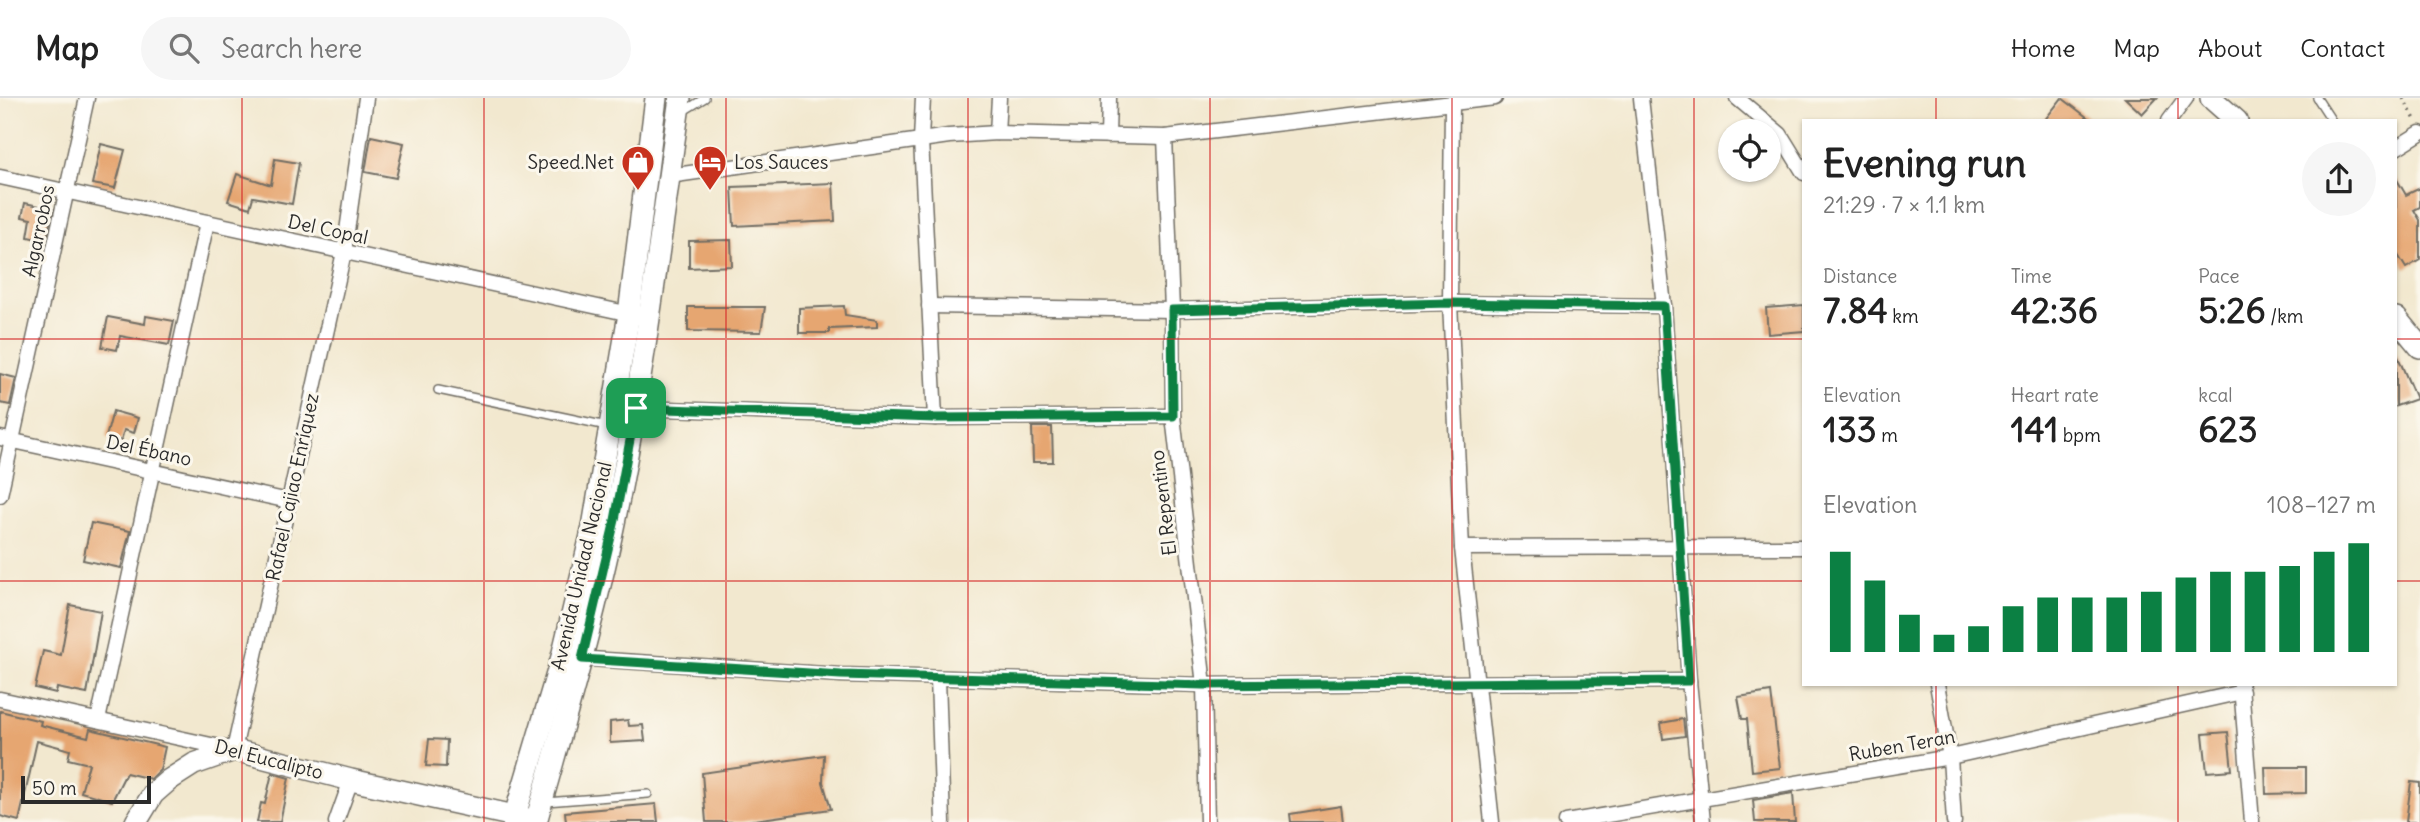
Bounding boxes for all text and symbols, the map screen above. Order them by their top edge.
search box [141,17,631,80]
text: Map [35,27,99,69]
icon: search [165,29,203,67]
text: Search here [221,32,362,65]
text: Home [2011,33,2075,63]
text: Map [2113,33,2160,63]
text: About [2198,33,2262,63]
text: Contact [2300,33,2385,63]
map controls [1718,119,1781,182]
button: locate [1718,119,1781,182]
text: Evening run [1823,140,2026,187]
button: share [2302,142,2376,216]
shop icon: Speed.Net [619,143,657,192]
hotel icon: Los Sauces [691,143,729,192]
place label: Speed.Net [527,150,614,174]
place label: Los Sauces [734,150,829,174]
street label: Algarrobos [17,183,59,279]
text: 21:29 · 7 × 1.1 km [1823,190,1985,219]
street label: Del Copal [286,209,370,249]
text: Distance [1823,264,1897,288]
text: Time [2011,264,2052,288]
text: Pace [2198,264,2240,288]
text: 7.84 [1823,288,1888,332]
text: 42:36 [2011,288,2098,332]
text: 5:26 [2198,288,2266,332]
text: km [1888,304,1919,328]
text: /km [2266,304,2304,328]
pin [606,378,666,438]
text: Elevation [1823,383,1901,407]
text: Heart rate [2011,383,2099,407]
text: kcal [2198,383,2233,407]
icon: arrive [617,389,655,427]
street label: Rafael Cajiao Enríquez [260,391,324,583]
text: 133 [1823,407,1877,451]
text: 141 [2011,407,2058,451]
text: 623 [2198,407,2258,451]
text: m [1877,423,1898,447]
text: bpm [2058,423,2101,447]
street label: Del Ébano [104,429,194,471]
street label: El Repentino [1145,449,1181,557]
street label: Avenida Unidad Nacional [545,459,617,673]
text: Elevation [1823,490,1917,519]
text: 108–127 m [2267,490,2376,519]
street label: Ruben Teran [1847,724,1957,766]
street label: Del Eucalipto [212,734,326,784]
scale bar [21,773,150,805]
text: 50 m [32,776,77,800]

